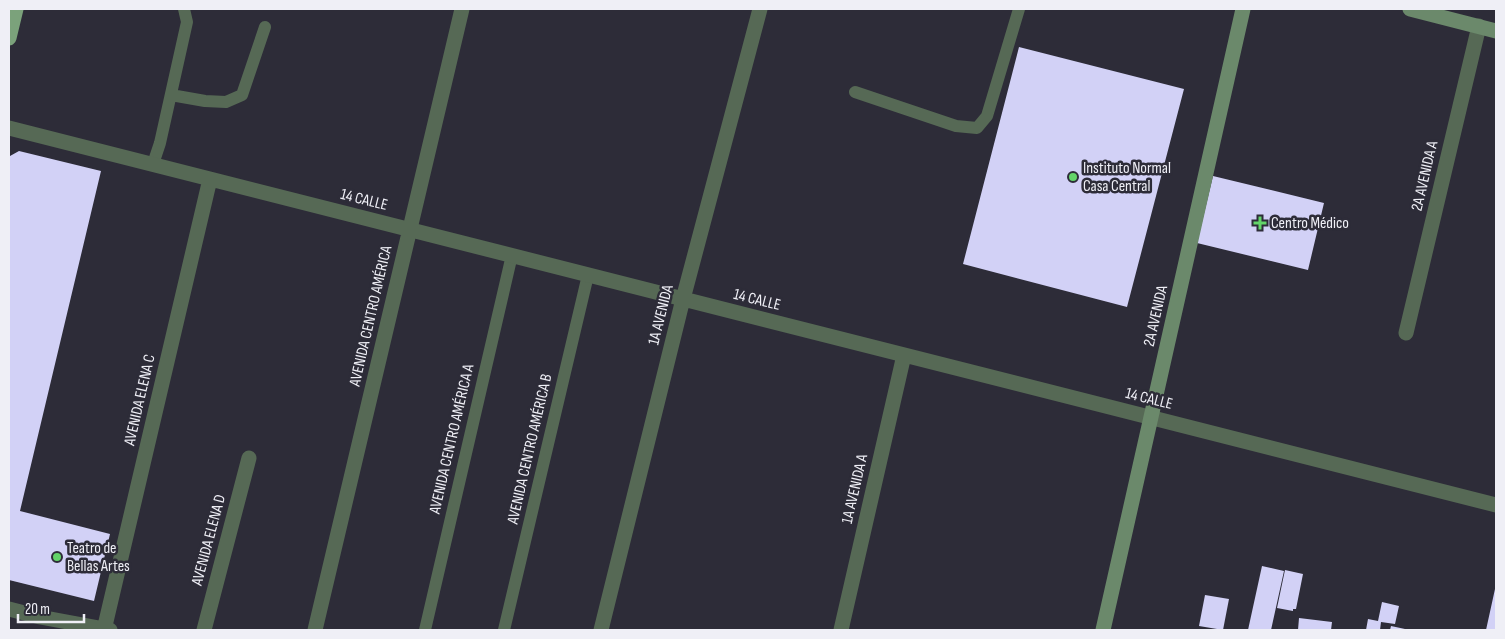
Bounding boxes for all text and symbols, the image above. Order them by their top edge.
street label: 2A AVENIDA A [1408,139,1442,213]
place label: Instituto Normal Casa Central [1083,159,1171,196]
marker: Instituto Normal Casa Central [1067,171,1079,183]
street label: 14 CALLE [338,185,390,215]
place label: Centro Médico [1271,214,1349,233]
marker: Centro Médico [1253,216,1267,230]
street label: AVENIDA CENTRO AMÉRICA [345,244,396,389]
street label: 1A AVENIDA [644,283,678,347]
street label: 2A AVENIDA [1140,283,1172,348]
street label: 14 CALLE [731,285,783,315]
street label: AVENIDA ELENA C [120,352,160,448]
street label: AVENIDA CENTRO AMÉRICA A [425,362,478,517]
street label: AVENIDA CENTRO AMÉRICA B [503,372,556,527]
street label: 14 CALLE [1123,384,1175,414]
street label: 1A AVENIDA A [838,452,872,526]
street label: AVENIDA ELENA D [188,492,230,588]
place label: Teatro de Bellas Artes [67,539,130,576]
marker: Teatro de Bellas Artes [51,551,63,563]
scale bar [18,592,84,624]
text: 20 m [25,600,50,619]

